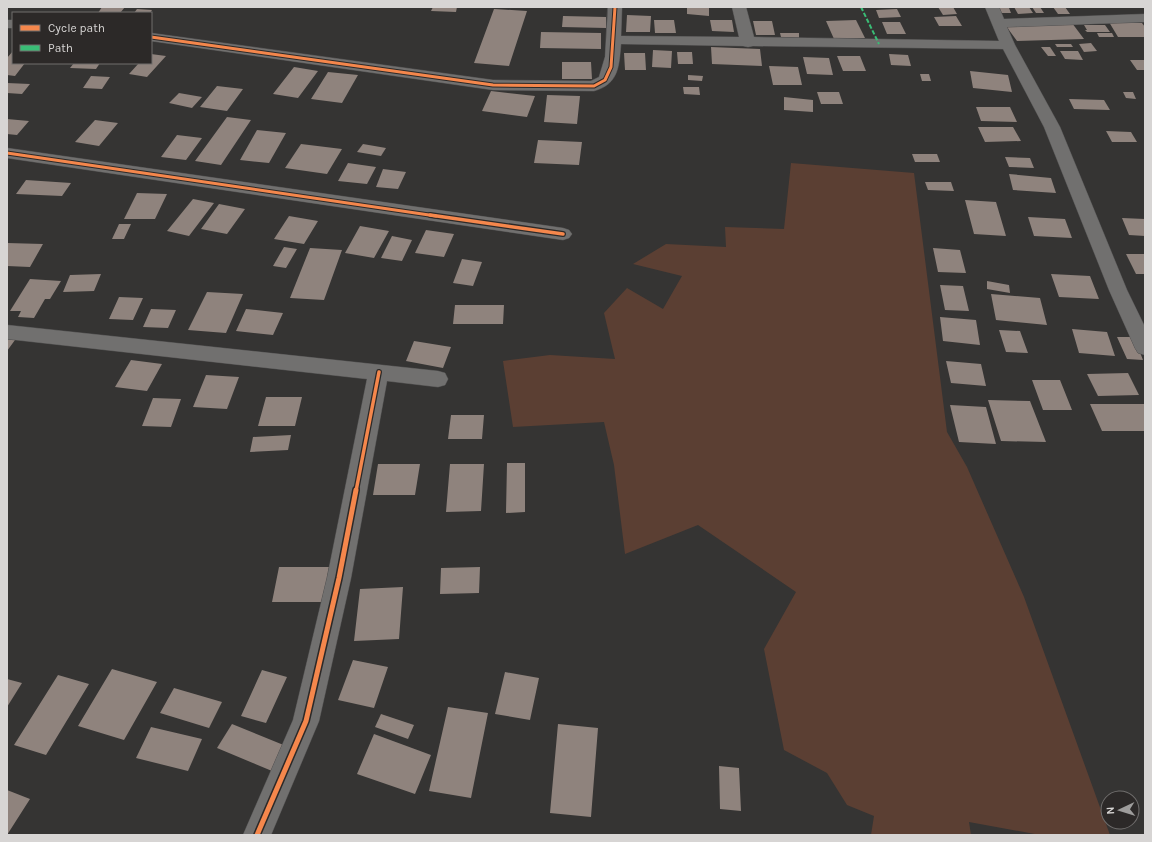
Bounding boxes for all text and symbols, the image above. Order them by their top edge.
legend [12,12,152,64]
text: Cycle path [48,21,105,35]
text: Path [48,41,73,55]
north arrow [1100,790,1140,830]
text: N [1104,806,1117,815]

